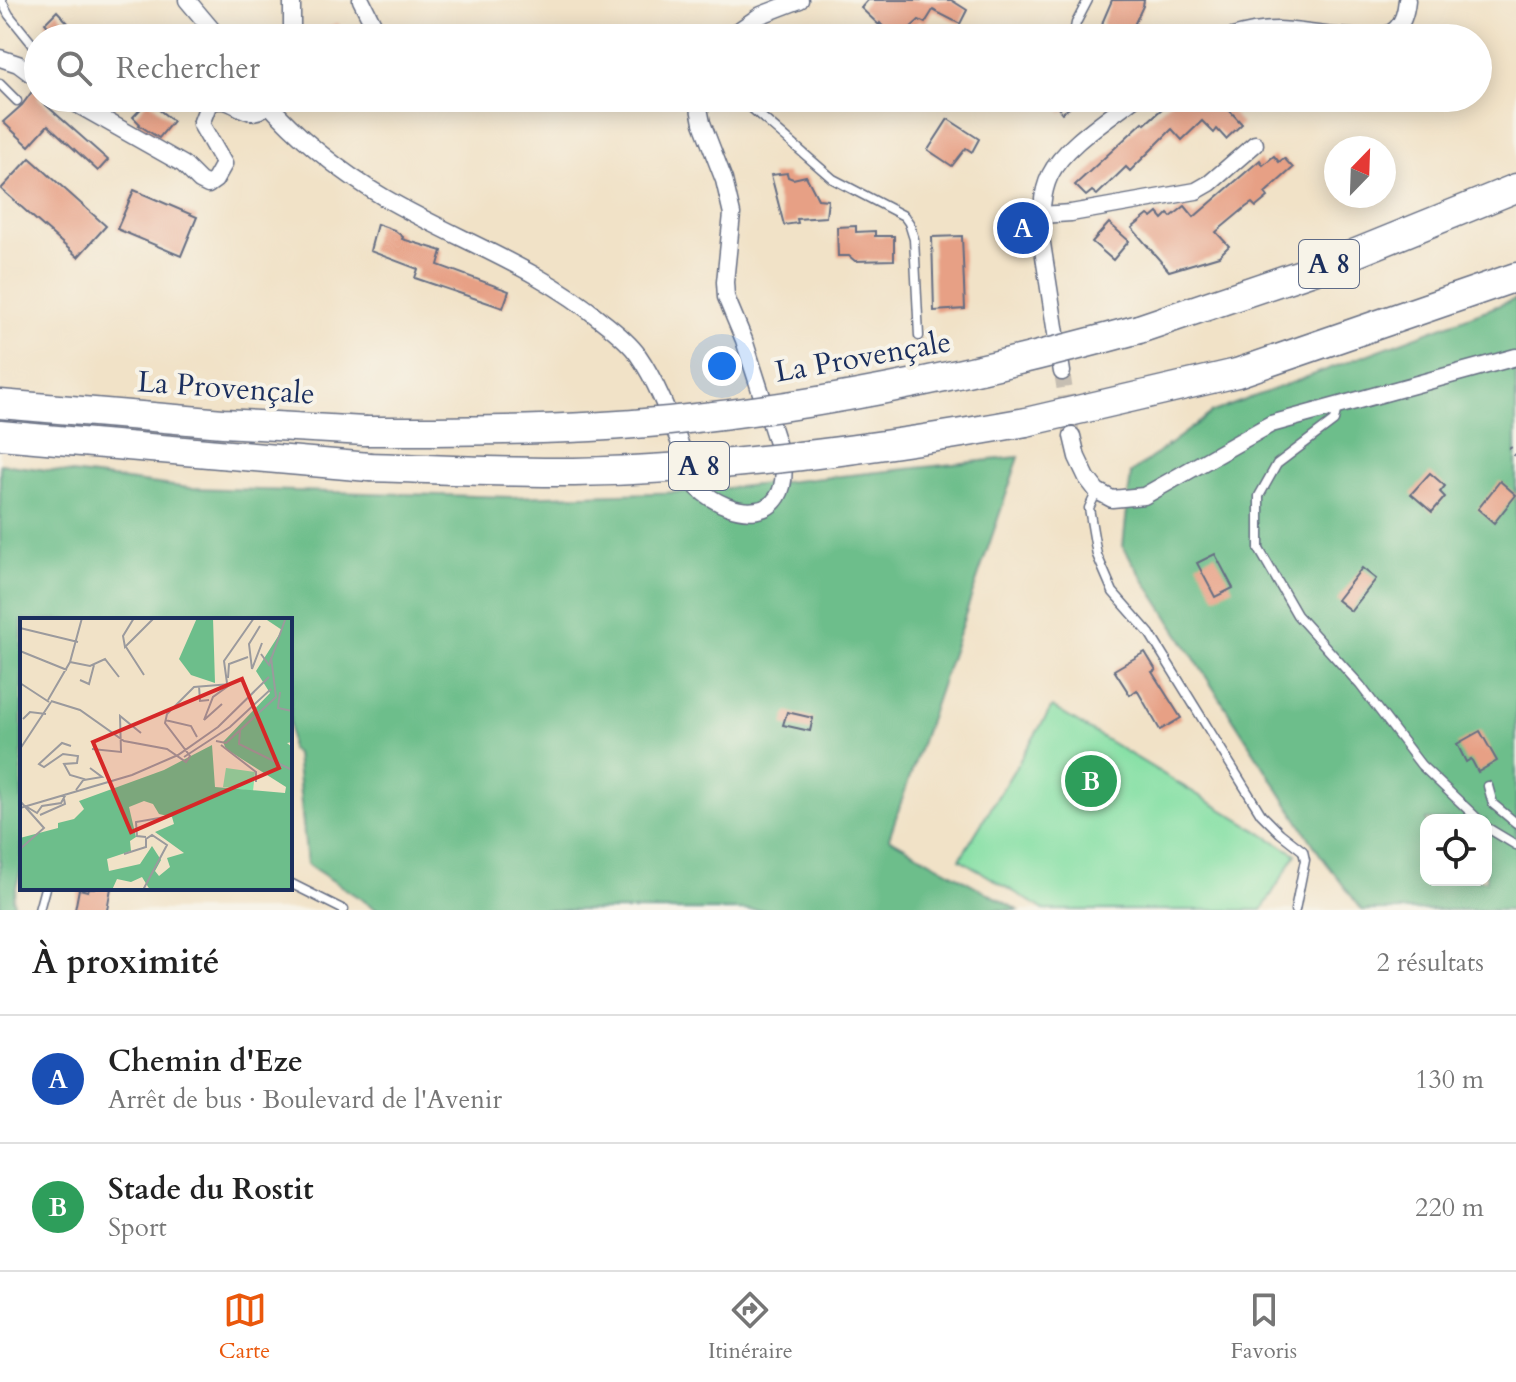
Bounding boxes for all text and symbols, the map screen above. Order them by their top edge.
search box [24,24,1492,112]
icon: search [52,46,96,90]
text: Rechercher [116,48,260,89]
north arrow [1324,136,1396,208]
pin: A [997,198,1049,258]
road number: A 8 [1299,240,1359,288]
street label: La Provençale [772,321,954,393]
your location [702,346,742,386]
street label: La Provençale [136,361,316,415]
road number: A 8 [669,442,729,490]
inset map [20,618,292,890]
pin: B [1065,751,1117,811]
map controls [1420,814,1492,886]
button: locate [1420,814,1492,886]
text: À proximité [32,939,219,985]
text: 2 résultats [1376,945,1484,980]
text: Chemin d'Eze [108,1041,303,1082]
text: A [48,1062,68,1097]
text: 130 m [1415,1062,1484,1097]
text: Arrêt de bus · Boulevard de l'Avenir [108,1082,502,1117]
text: Stade du Rostit [108,1169,314,1210]
text: B [49,1190,67,1225]
text: 220 m [1415,1190,1484,1225]
text: Sport [108,1210,167,1245]
tab: Carte [219,1288,270,1366]
tab: Itinéraire [708,1288,793,1366]
tab: Favoris [1230,1288,1297,1366]

